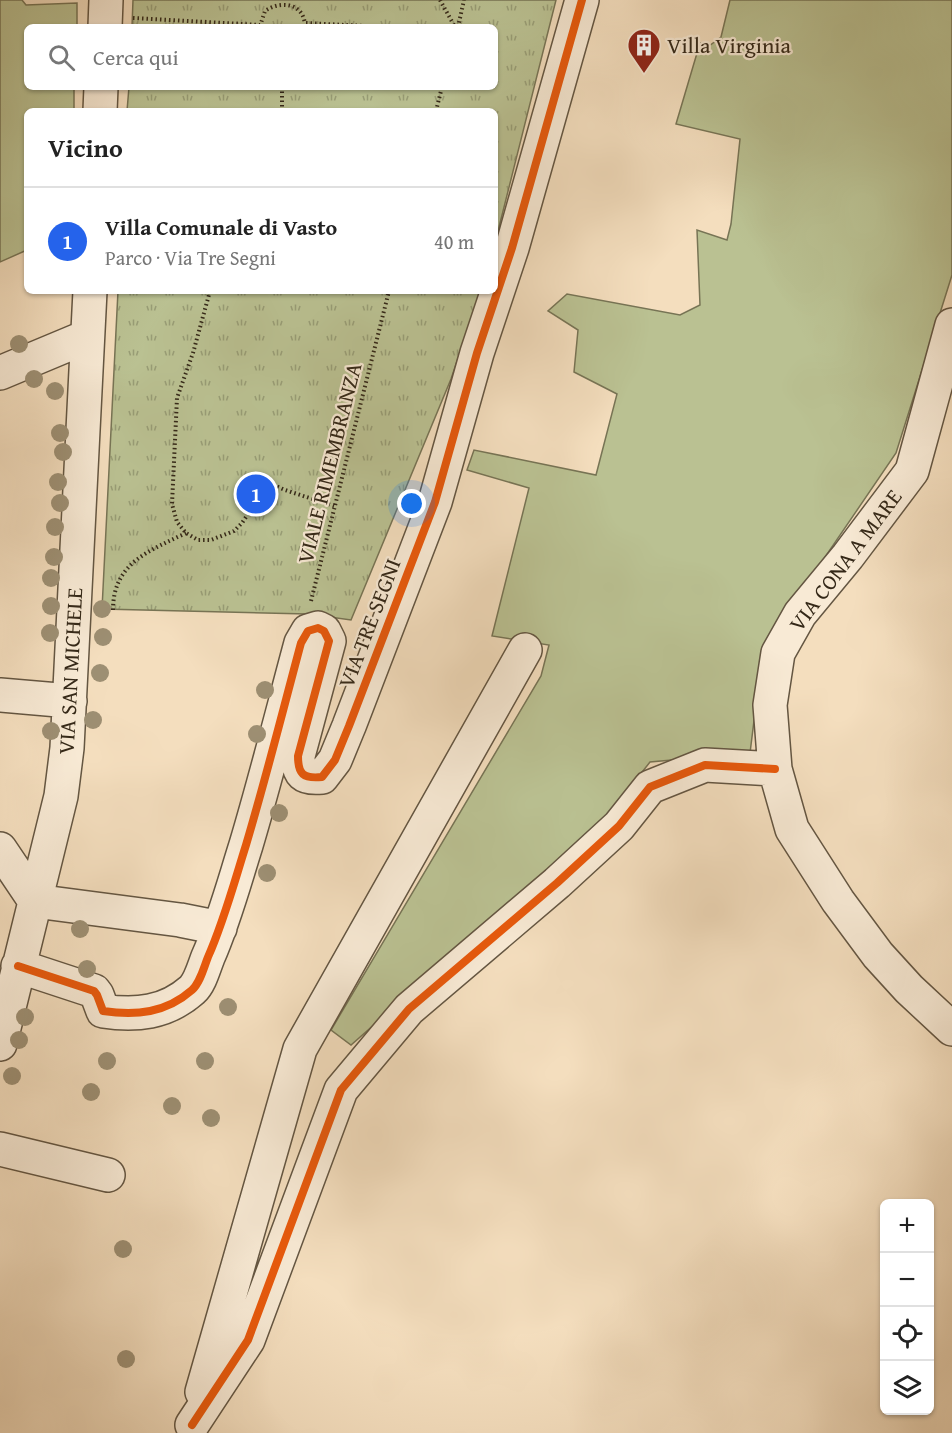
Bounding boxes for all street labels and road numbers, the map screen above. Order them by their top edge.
street label: VIALE RIMEMBRANZA [289,359,370,567]
street label: VIA CONA A MARE [781,482,909,638]
street label: VIA TRE SEGNI [330,554,408,692]
street label: VIA SAN MICHELE [50,587,90,755]

